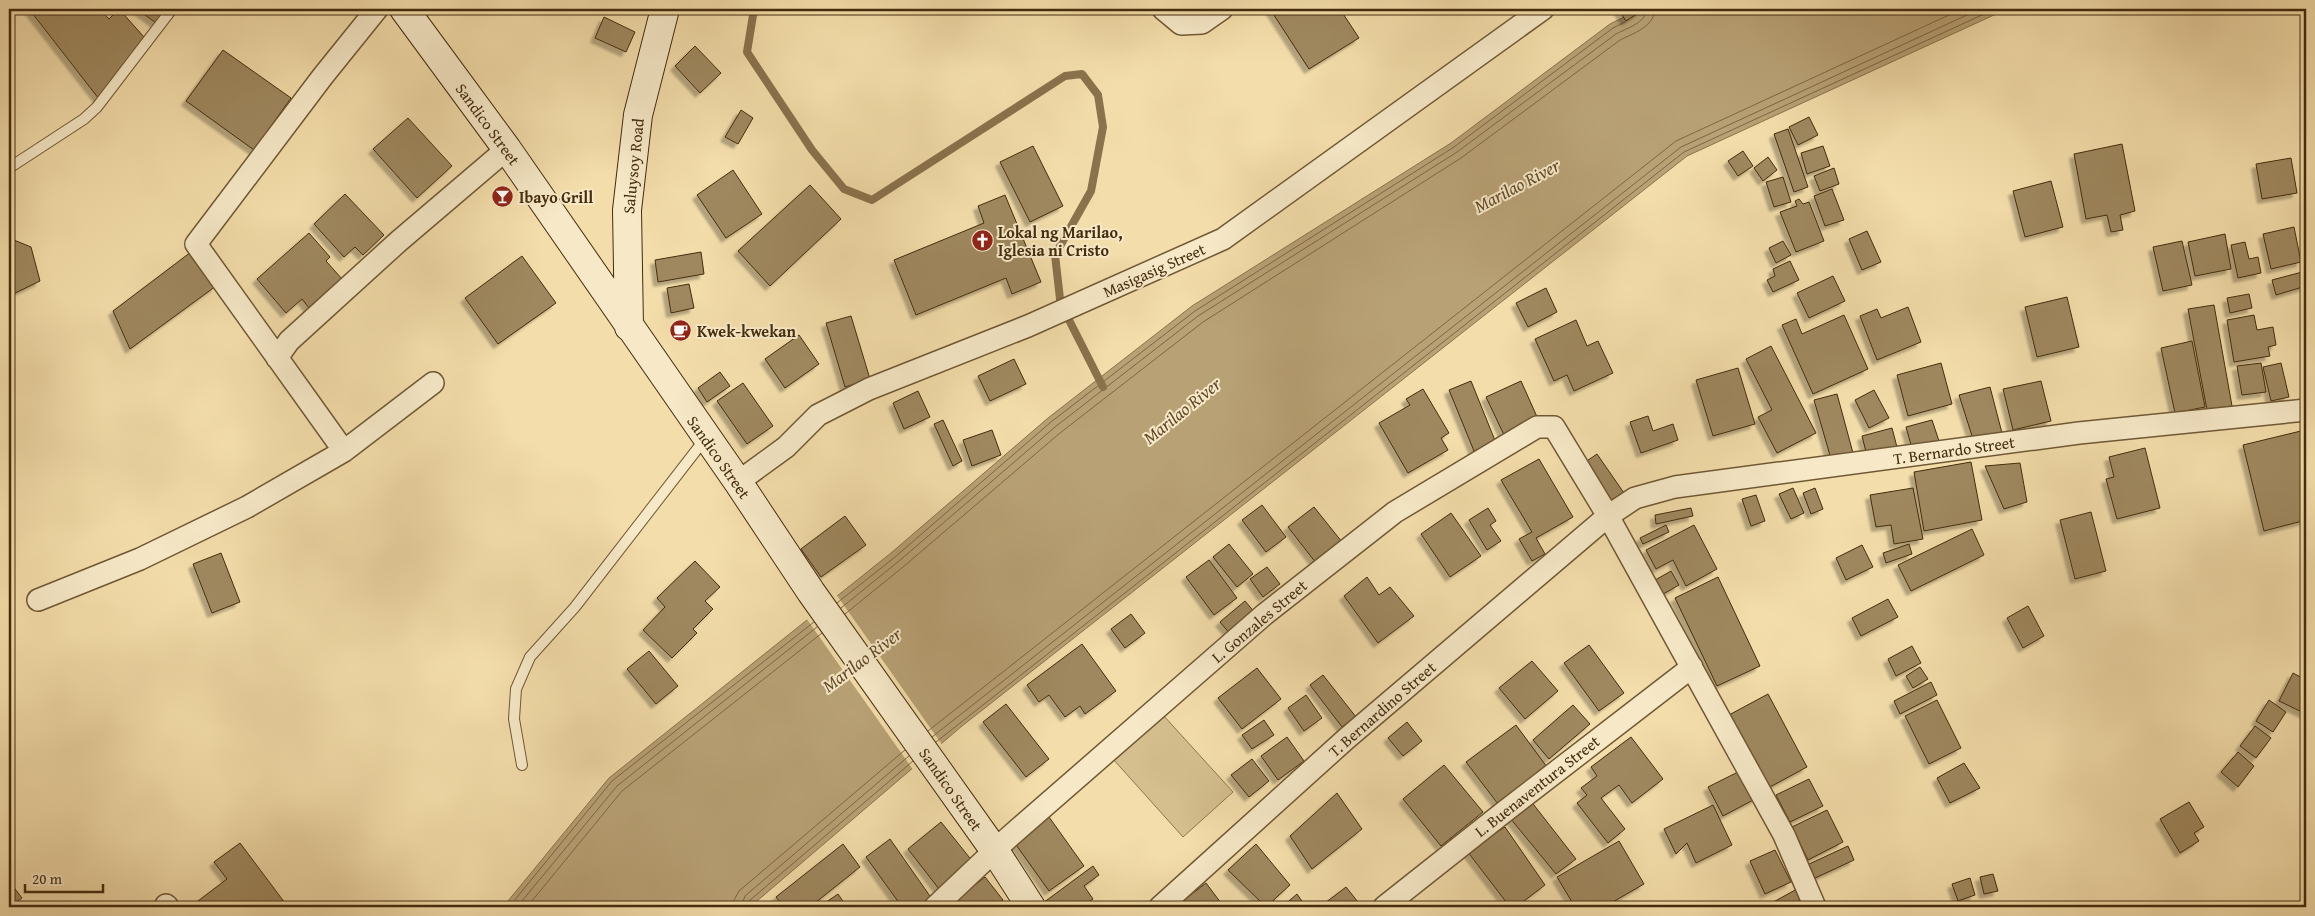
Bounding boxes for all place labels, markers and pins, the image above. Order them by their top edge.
bar icon: Ibayo Grill [491,185,515,209]
place label: Ibayo Grill [519,185,593,209]
place label: Lokal ng Marilao, Iglesia ni Cristo [998,220,1123,262]
church icon: Lokal ng Marilao, Iglesia ni Cristo [970,229,994,253]
cafe icon: Kwek-kwekan [669,319,693,343]
place label: Kwek-kwekan [697,319,797,343]

